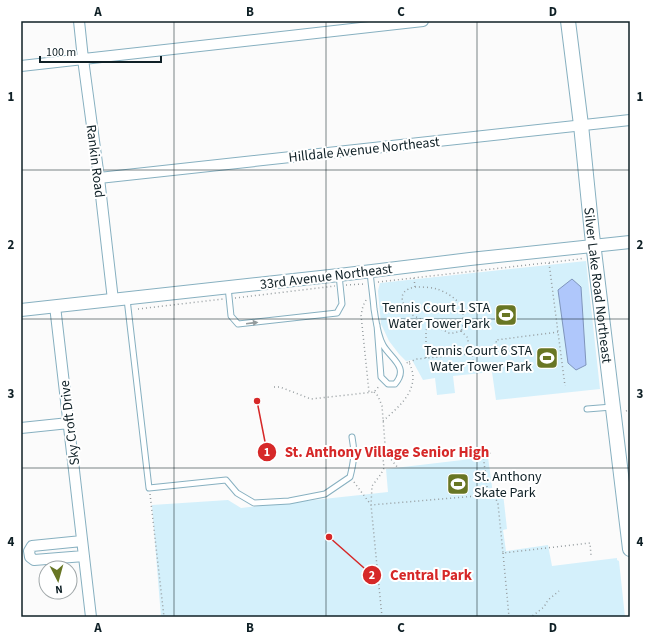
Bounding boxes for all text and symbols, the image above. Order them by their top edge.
text: A [93,3,102,21]
text: B [246,3,254,21]
text: C [397,3,405,21]
text: D [549,3,557,21]
scale bar [40,38,161,64]
text: 100 m [46,44,76,61]
text: 1 [8,88,15,106]
text: 1 [637,88,644,106]
street label: Rankin Road [81,123,109,199]
street label: Hilldale Avenue Northeast [288,132,441,168]
street label: Silver Lake Road Northeast [578,206,617,365]
text: 2 [8,236,15,254]
text: 2 [637,236,644,254]
street label: 33rd Avenue Northeast [259,259,394,295]
place label: Tennis Court 1 STA Water Tower Park [382,298,490,334]
sports icon: Tennis Court 1 STA Water Tower Park [493,302,519,328]
one-way arrow [246,319,258,326]
place label: Tennis Court 6 STA Water Tower Park [424,341,532,377]
sports icon: Tennis Court 6 STA Water Tower Park [534,345,560,371]
street label: Sky Croft Drive [55,379,85,467]
text: 3 [8,385,15,403]
text: 3 [637,385,644,403]
callout: St. Anthony Village Senior High [257,438,498,465]
text: St. Anthony Village Senior High [285,442,489,463]
text: 1 [264,444,270,461]
place label: St. Anthony Skate Park [474,467,542,503]
sports icon: St. Anthony Skate Park [445,471,471,497]
text: 4 [8,533,15,551]
text: 4 [637,533,644,551]
north arrow [38,560,78,600]
callout: Central Park [362,561,480,588]
text: Central Park [390,565,473,586]
text: 2 [369,567,375,584]
text: N [55,582,63,597]
text: A [93,619,102,637]
text: B [246,619,254,637]
text: C [397,619,405,637]
text: D [549,619,557,637]

